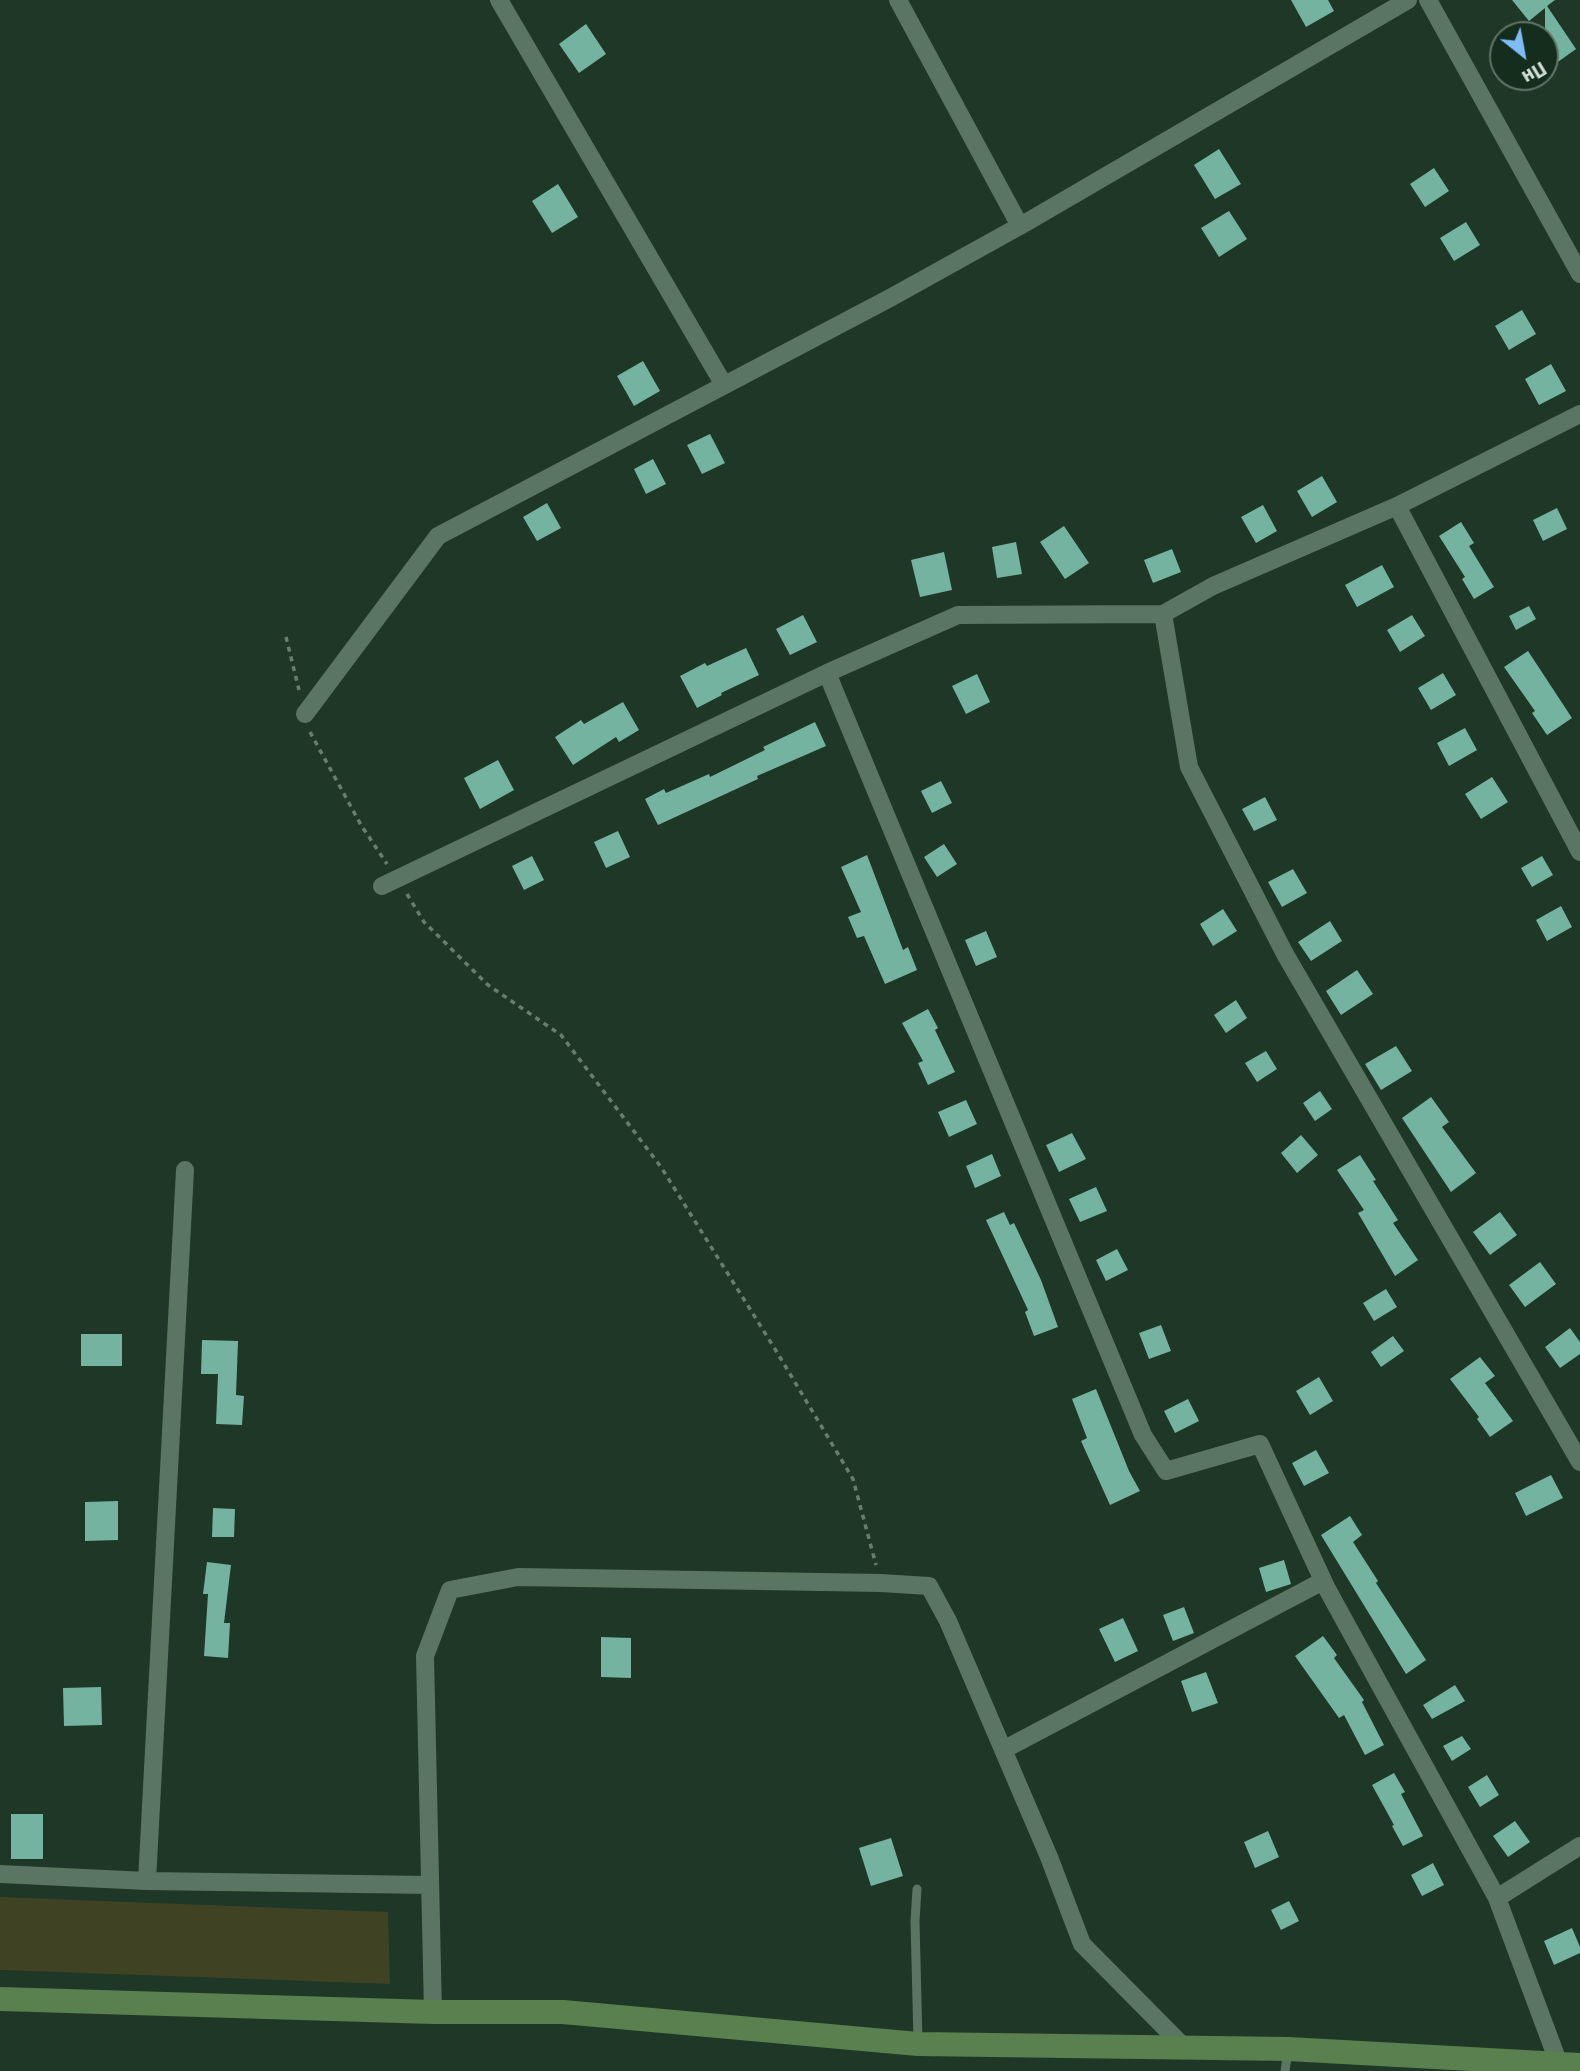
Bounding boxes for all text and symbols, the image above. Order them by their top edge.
north arrow [1489,21,1559,91]
text: Пн [1518,57,1550,89]

